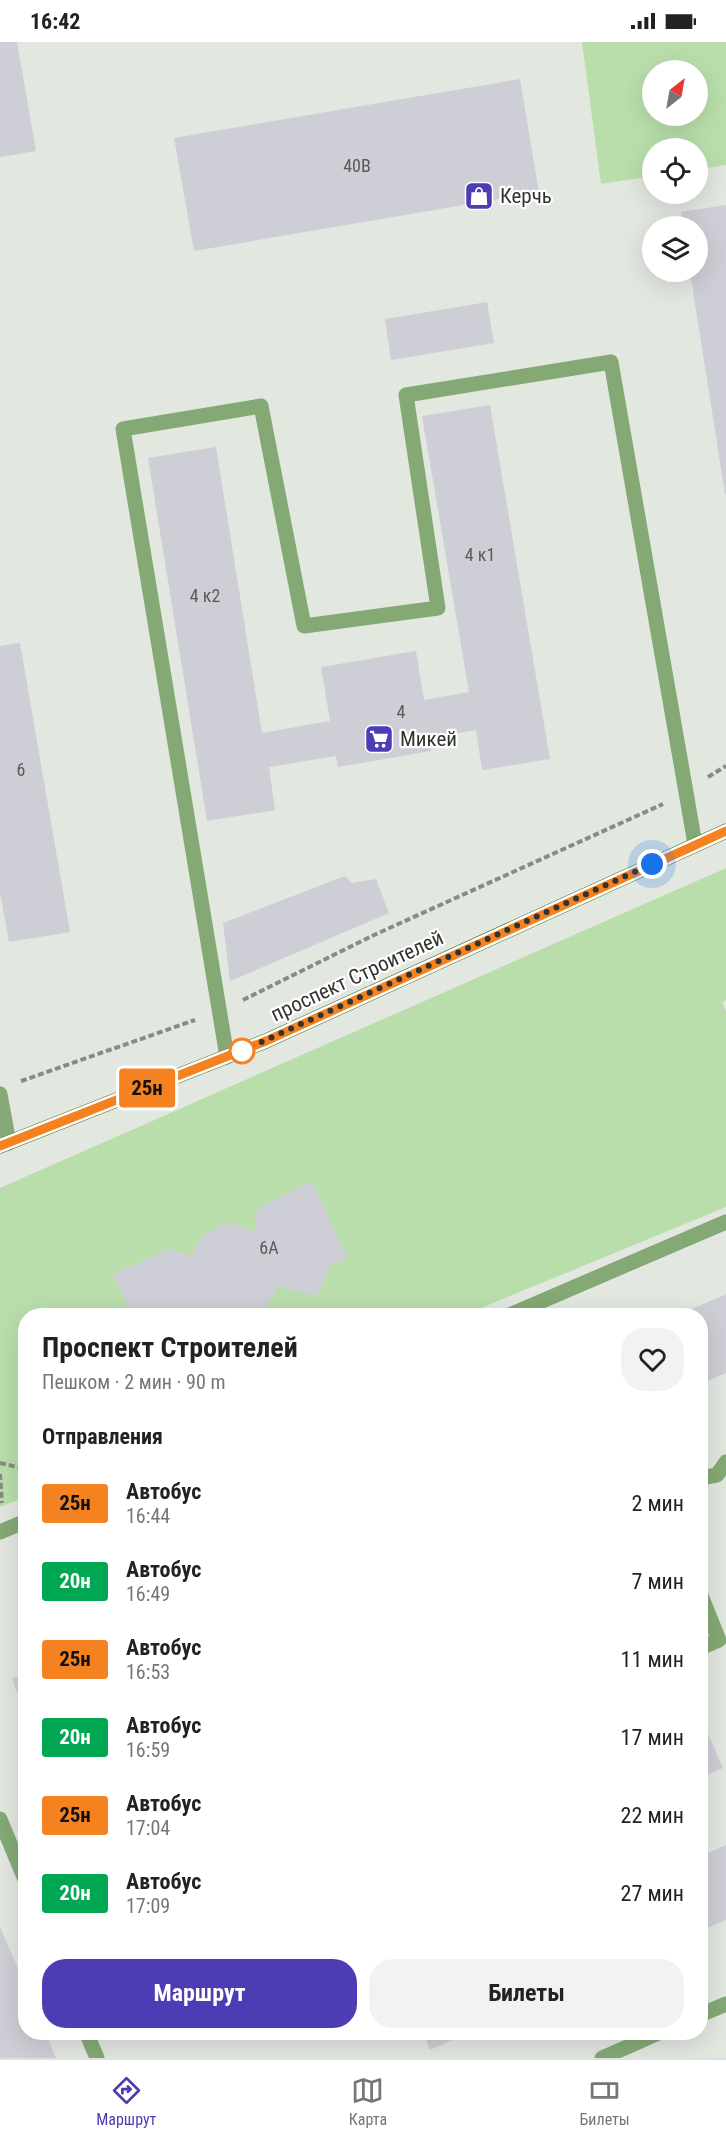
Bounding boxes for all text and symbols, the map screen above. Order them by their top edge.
text: 16:42 [30,9,81,34]
north arrow [642,60,708,126]
map controls [642,60,708,282]
button: locate [642,138,708,204]
house number: 40В [343,155,371,176]
shop icon: Керчь [463,180,495,212]
place label: Керчь [500,184,552,208]
button: layers [642,216,708,282]
house number: 4 к1 [465,544,495,565]
house number: 4 к2 [190,585,220,606]
house number: 4 [397,701,406,722]
supermarket icon: Микей [363,723,395,755]
place label: Микей [400,727,457,751]
house number: 6 [17,759,25,780]
your location [637,849,667,879]
street label: проспект Строителей [267,926,447,1026]
unlabelled marker [229,1038,255,1064]
line badge: 25н [112,1068,182,1108]
text: 25н [131,1076,163,1100]
house number: 6А [259,1237,279,1258]
button: heart [621,1328,684,1391]
text: Проспект Строителей [42,1331,298,1364]
text: Пешком · 2 мин · 90 m [42,1370,225,1394]
text: Отправления [42,1424,163,1449]
text: Автобус [126,1479,201,1504]
text: 25н [59,1491,91,1515]
text: 2 мин [631,1491,684,1516]
text: 16:44 [126,1504,170,1528]
text: Автобус [126,1557,201,1582]
text: 20н [59,1569,91,1593]
text: 7 мин [631,1569,684,1594]
text: 16:49 [126,1582,170,1606]
text: Автобус [126,1635,201,1660]
text: 25н [59,1647,91,1671]
text: 11 мин [621,1647,684,1672]
text: 16:53 [126,1660,170,1684]
text: Автобус [126,1713,201,1738]
text: 20н [59,1725,91,1749]
text: 17 мин [621,1725,684,1750]
text: 16:59 [126,1738,170,1762]
text: Автобус [126,1791,201,1816]
text: 25н [59,1803,91,1827]
text: 22 мин [621,1803,684,1828]
text: 17:04 [126,1816,170,1840]
text: Автобус [126,1869,201,1894]
text: 20н [59,1881,91,1905]
text: 27 мин [621,1881,684,1906]
text: 17:09 [126,1894,170,1918]
button: Маршрут [42,1959,357,2028]
button: Билеты [369,1959,684,2028]
tab: Маршрут [96,2074,156,2129]
tab: Карта [349,2074,387,2129]
tab: Билеты [580,2074,630,2129]

